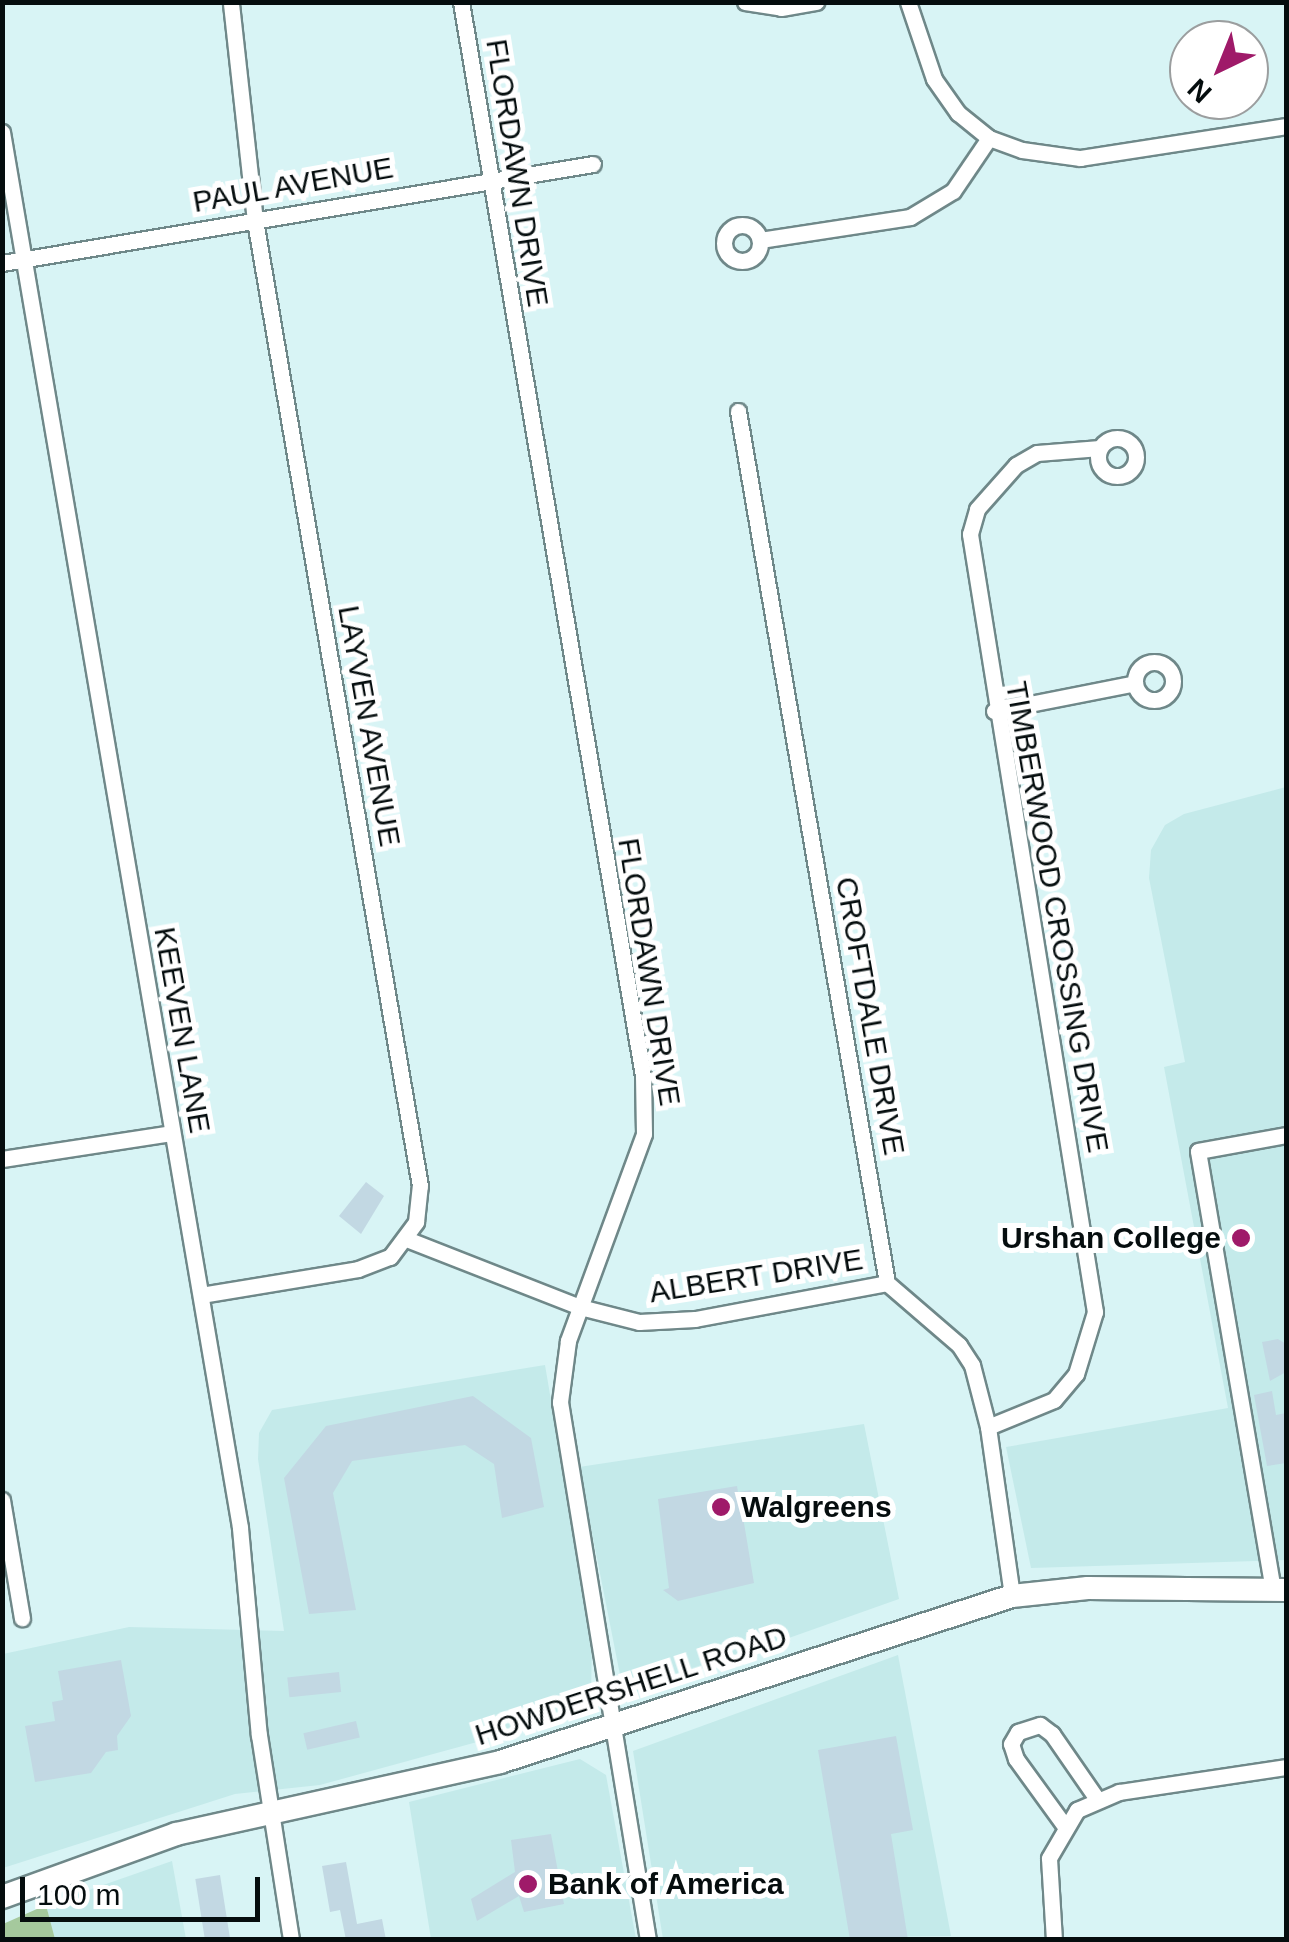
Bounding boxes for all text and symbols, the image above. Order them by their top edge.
north arrow [1169,20,1269,120]
street label: FLORDAWN DRIVE [478,37,556,309]
text: N [1182,73,1218,109]
street label: PAUL AVENUE [189,149,397,221]
street label: LAYVEN AVENUE [330,602,408,850]
street label: TIMBERWOOD CROSSING DRIVE [998,679,1116,1155]
street label: FLORDAWN DRIVE [610,836,688,1108]
street label: CROFTDALE DRIVE [828,874,912,1158]
street label: KEEVEN LANE [146,924,218,1136]
place label: Urshan College [1001,1220,1221,1256]
marker: Urshan College [1230,1227,1252,1249]
street label: ALBERT DRIVE [646,1241,866,1311]
place label: Walgreens [741,1489,892,1525]
marker: Walgreens [710,1496,732,1518]
street label: HOWDERSHELL ROAD [470,1618,792,1754]
scale bar [25,1857,265,1919]
place label: Bank of America [548,1866,785,1902]
marker: Bank of America [517,1873,539,1895]
text: 100 m [37,1878,120,1911]

